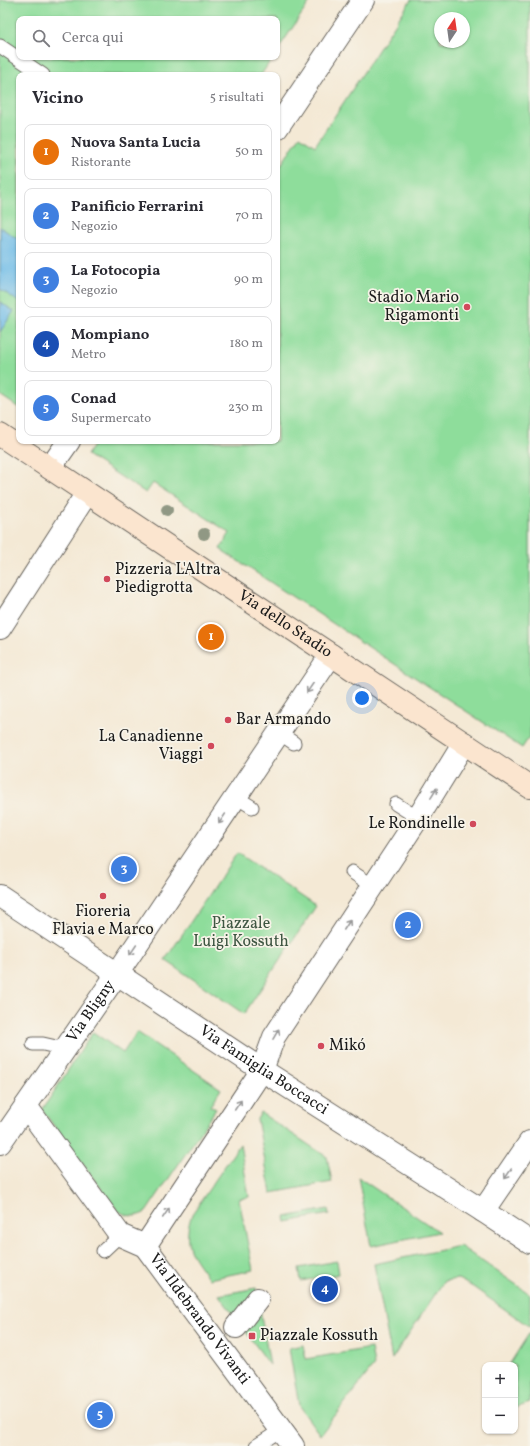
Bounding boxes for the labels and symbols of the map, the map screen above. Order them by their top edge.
north arrow [434,12,470,48]
place label: Stadio Mario Rigamonti [368,287,459,327]
marker: Stadio Mario Rigamonti [462,302,472,312]
place label: Pizzeria L'Altra Piedigrotta [115,559,221,599]
marker: Pizzeria L'Altra Piedigrotta [102,574,112,584]
street label: Via dello Stadio [233,585,336,664]
pin: 1 [198,622,224,652]
one-way arrow [305,682,314,693]
your location [352,688,372,708]
place label: Bar Armando [236,709,331,731]
marker: Bar Armando [223,715,233,725]
place label: La Canadienne Viaggi [99,726,203,766]
marker: La Canadienne Viaggi [206,741,216,751]
one-way arrow [430,787,438,799]
one-way arrow [217,813,225,825]
place label: Le Rondinelle [368,813,465,835]
marker: Le Rondinelle [468,819,478,829]
pin: 3 [111,854,137,884]
marker: Fioreria Flavia e Marco [98,891,108,901]
place label: Fioreria Flavia e Marco [52,901,154,941]
pin: 2 [395,910,421,940]
park label: Piazzale Luigi Kossuth [193,913,289,953]
one-way arrow [343,920,351,931]
one-way arrow [129,944,137,955]
street label: Via Bligny [62,975,121,1047]
street label: Via Famiglia Boccacci [195,1020,333,1121]
one-way arrow [273,1028,281,1040]
place label: Mikó [329,1035,366,1057]
marker: Mikó [316,1041,326,1051]
one-way arrow [235,1099,243,1111]
one-way arrow [504,1168,512,1179]
one-way arrow [162,1208,170,1219]
street label: Via Ildebrando Vivanti [143,1249,255,1389]
pin: 4 [312,1274,338,1304]
place label: Piazzale Kossuth [260,1325,378,1347]
marker: Piazzale Kossuth [247,1331,257,1341]
pin: 5 [87,1400,113,1430]

